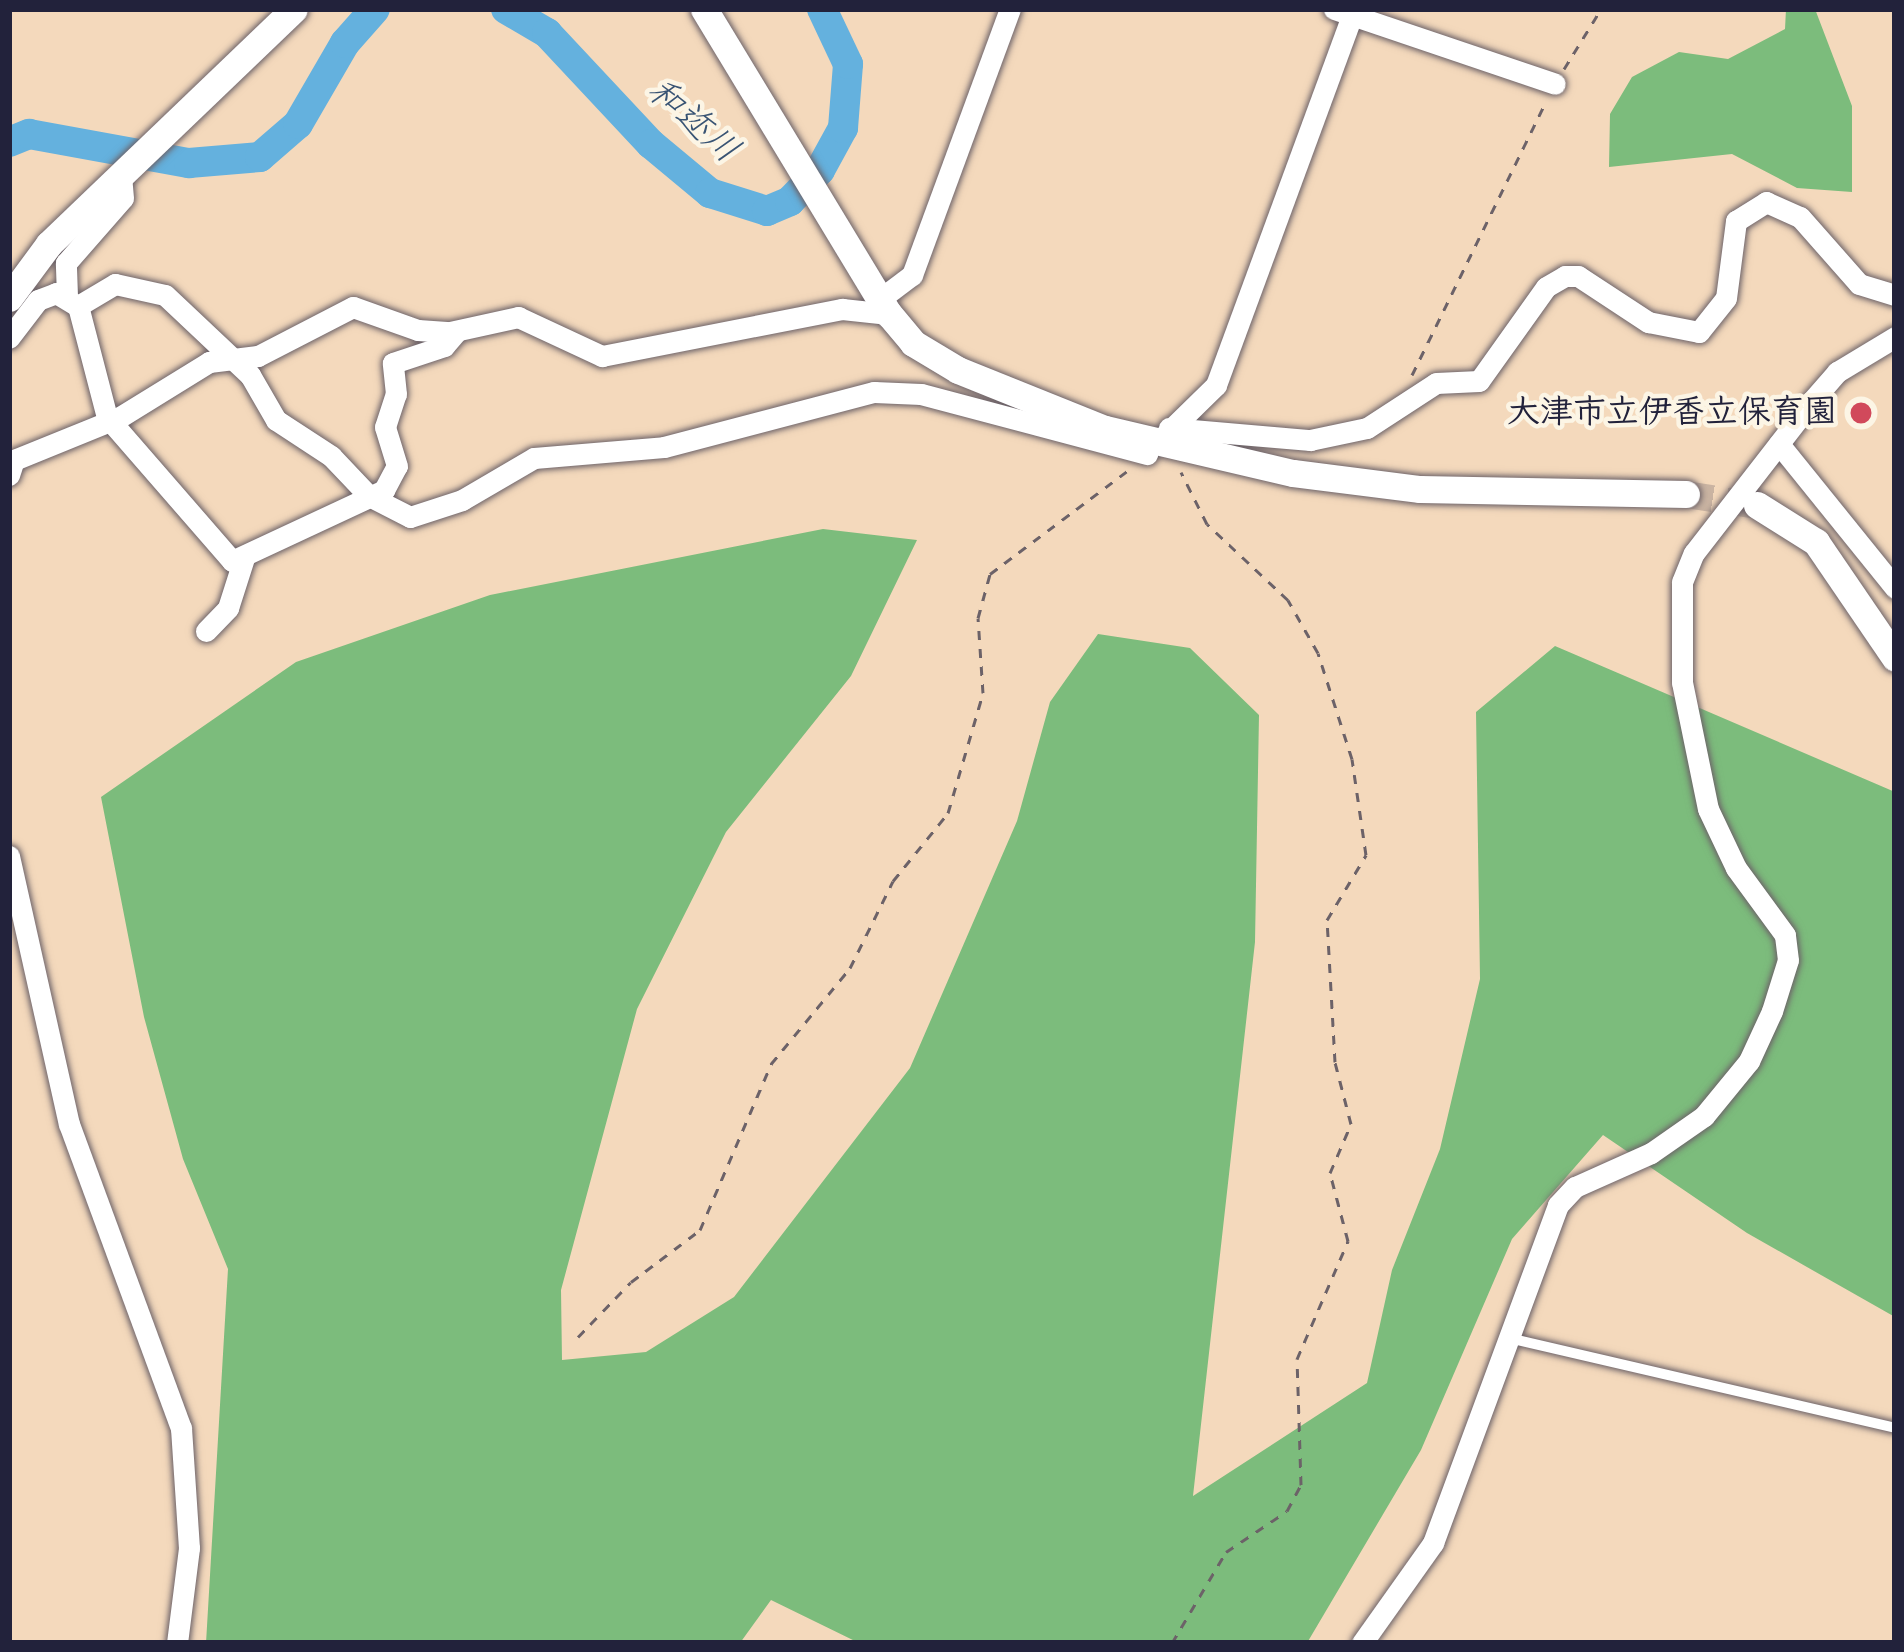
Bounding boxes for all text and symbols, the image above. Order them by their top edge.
water label: 和迩川 [638,69,748,173]
place label: 大津市立伊香立保育園 [1507,393,1837,433]
marker: 大津市立伊香立保育園 [1848,400,1874,426]

